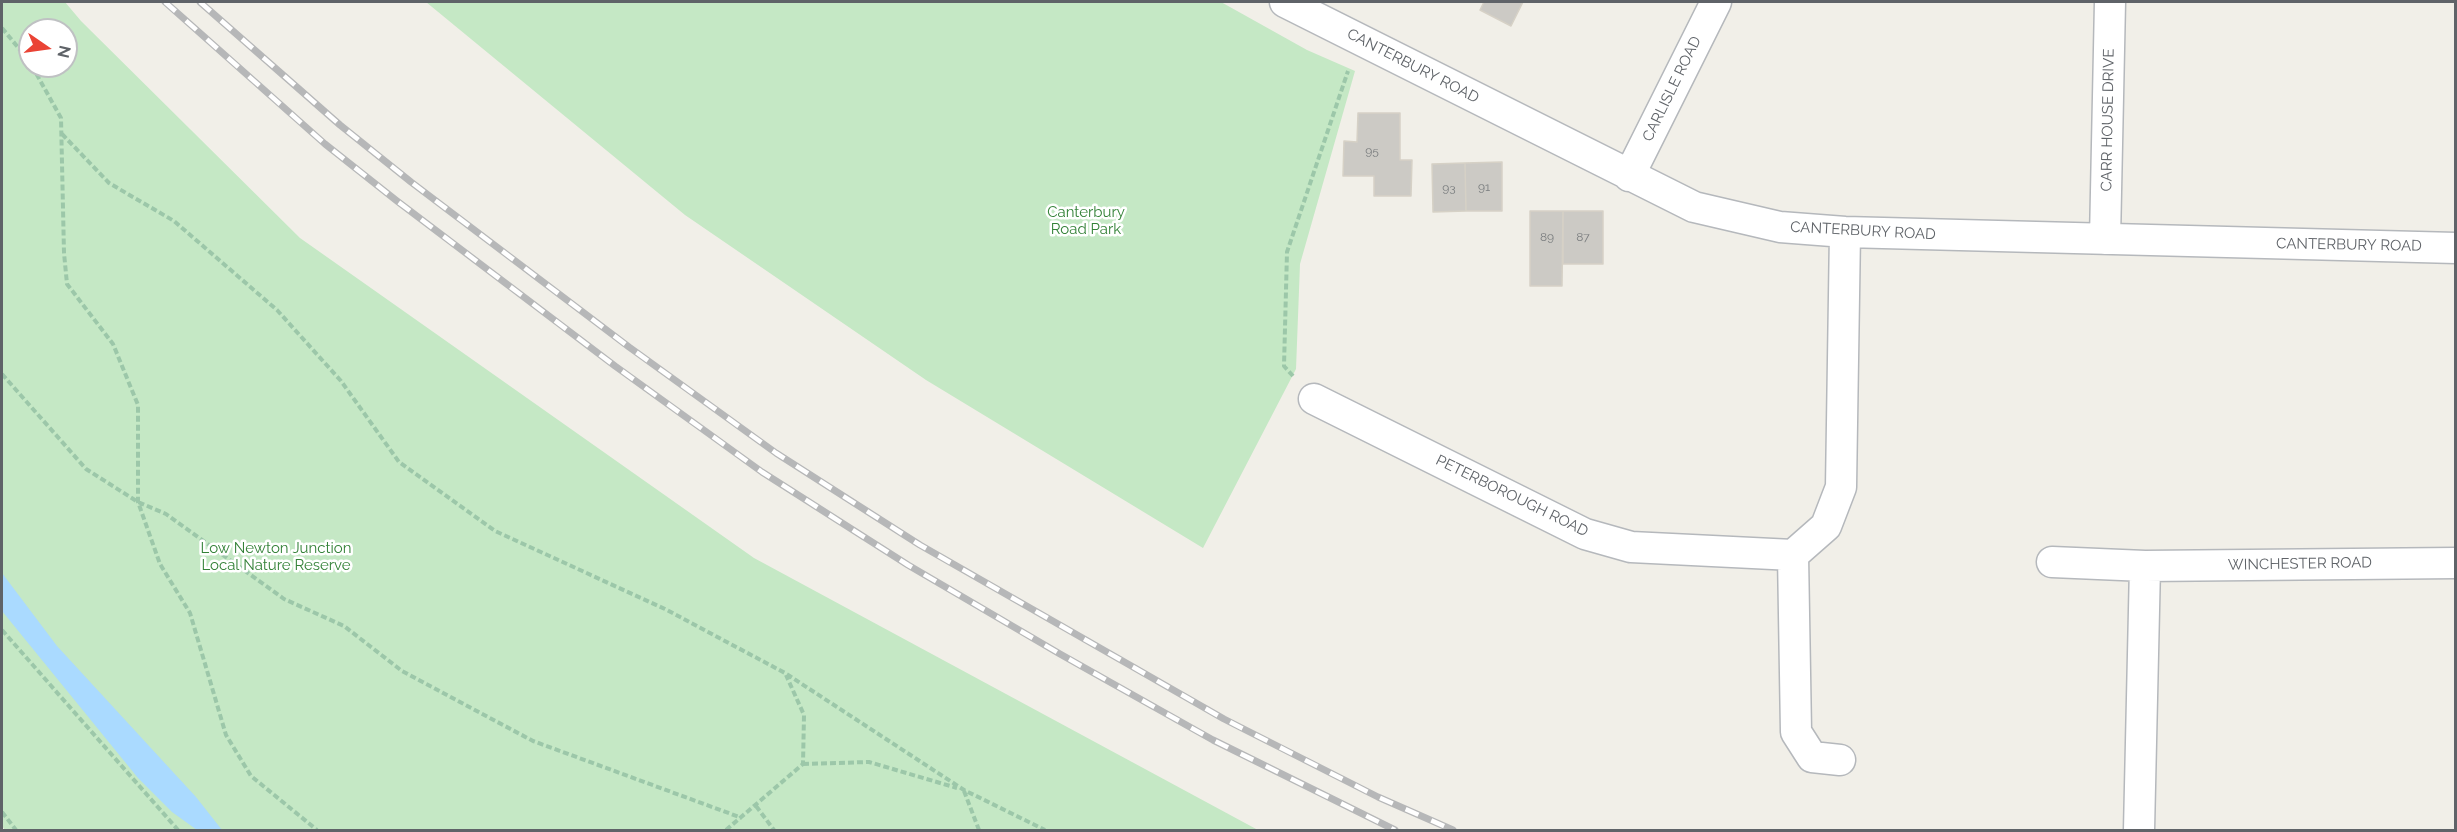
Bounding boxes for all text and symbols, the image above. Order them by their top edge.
north arrow [18,18,78,78]
street label: CANTERBURY ROAD [1344,25,1482,107]
street label: CARLISLE ROAD [1639,33,1705,145]
text: N [53,44,75,60]
street label: CARR HOUSE DRIVE [2098,48,2118,192]
house number: 95 [1365,144,1379,158]
house number: 91 [1478,180,1490,194]
house number: 93 [1442,181,1456,195]
park label: Canterbury Road Park [1047,203,1125,238]
street label: CANTERBURY ROAD [1790,218,1936,244]
house number: 89 [1540,230,1554,244]
house number: 87 [1576,230,1590,244]
street label: CANTERBURY ROAD [2276,235,2422,255]
street label: PETERBOROUGH ROAD [1433,451,1591,541]
park label: Low Newton Junction Local Nature Reserve [201,539,351,574]
street label: WINCHESTER ROAD [2228,554,2372,574]

